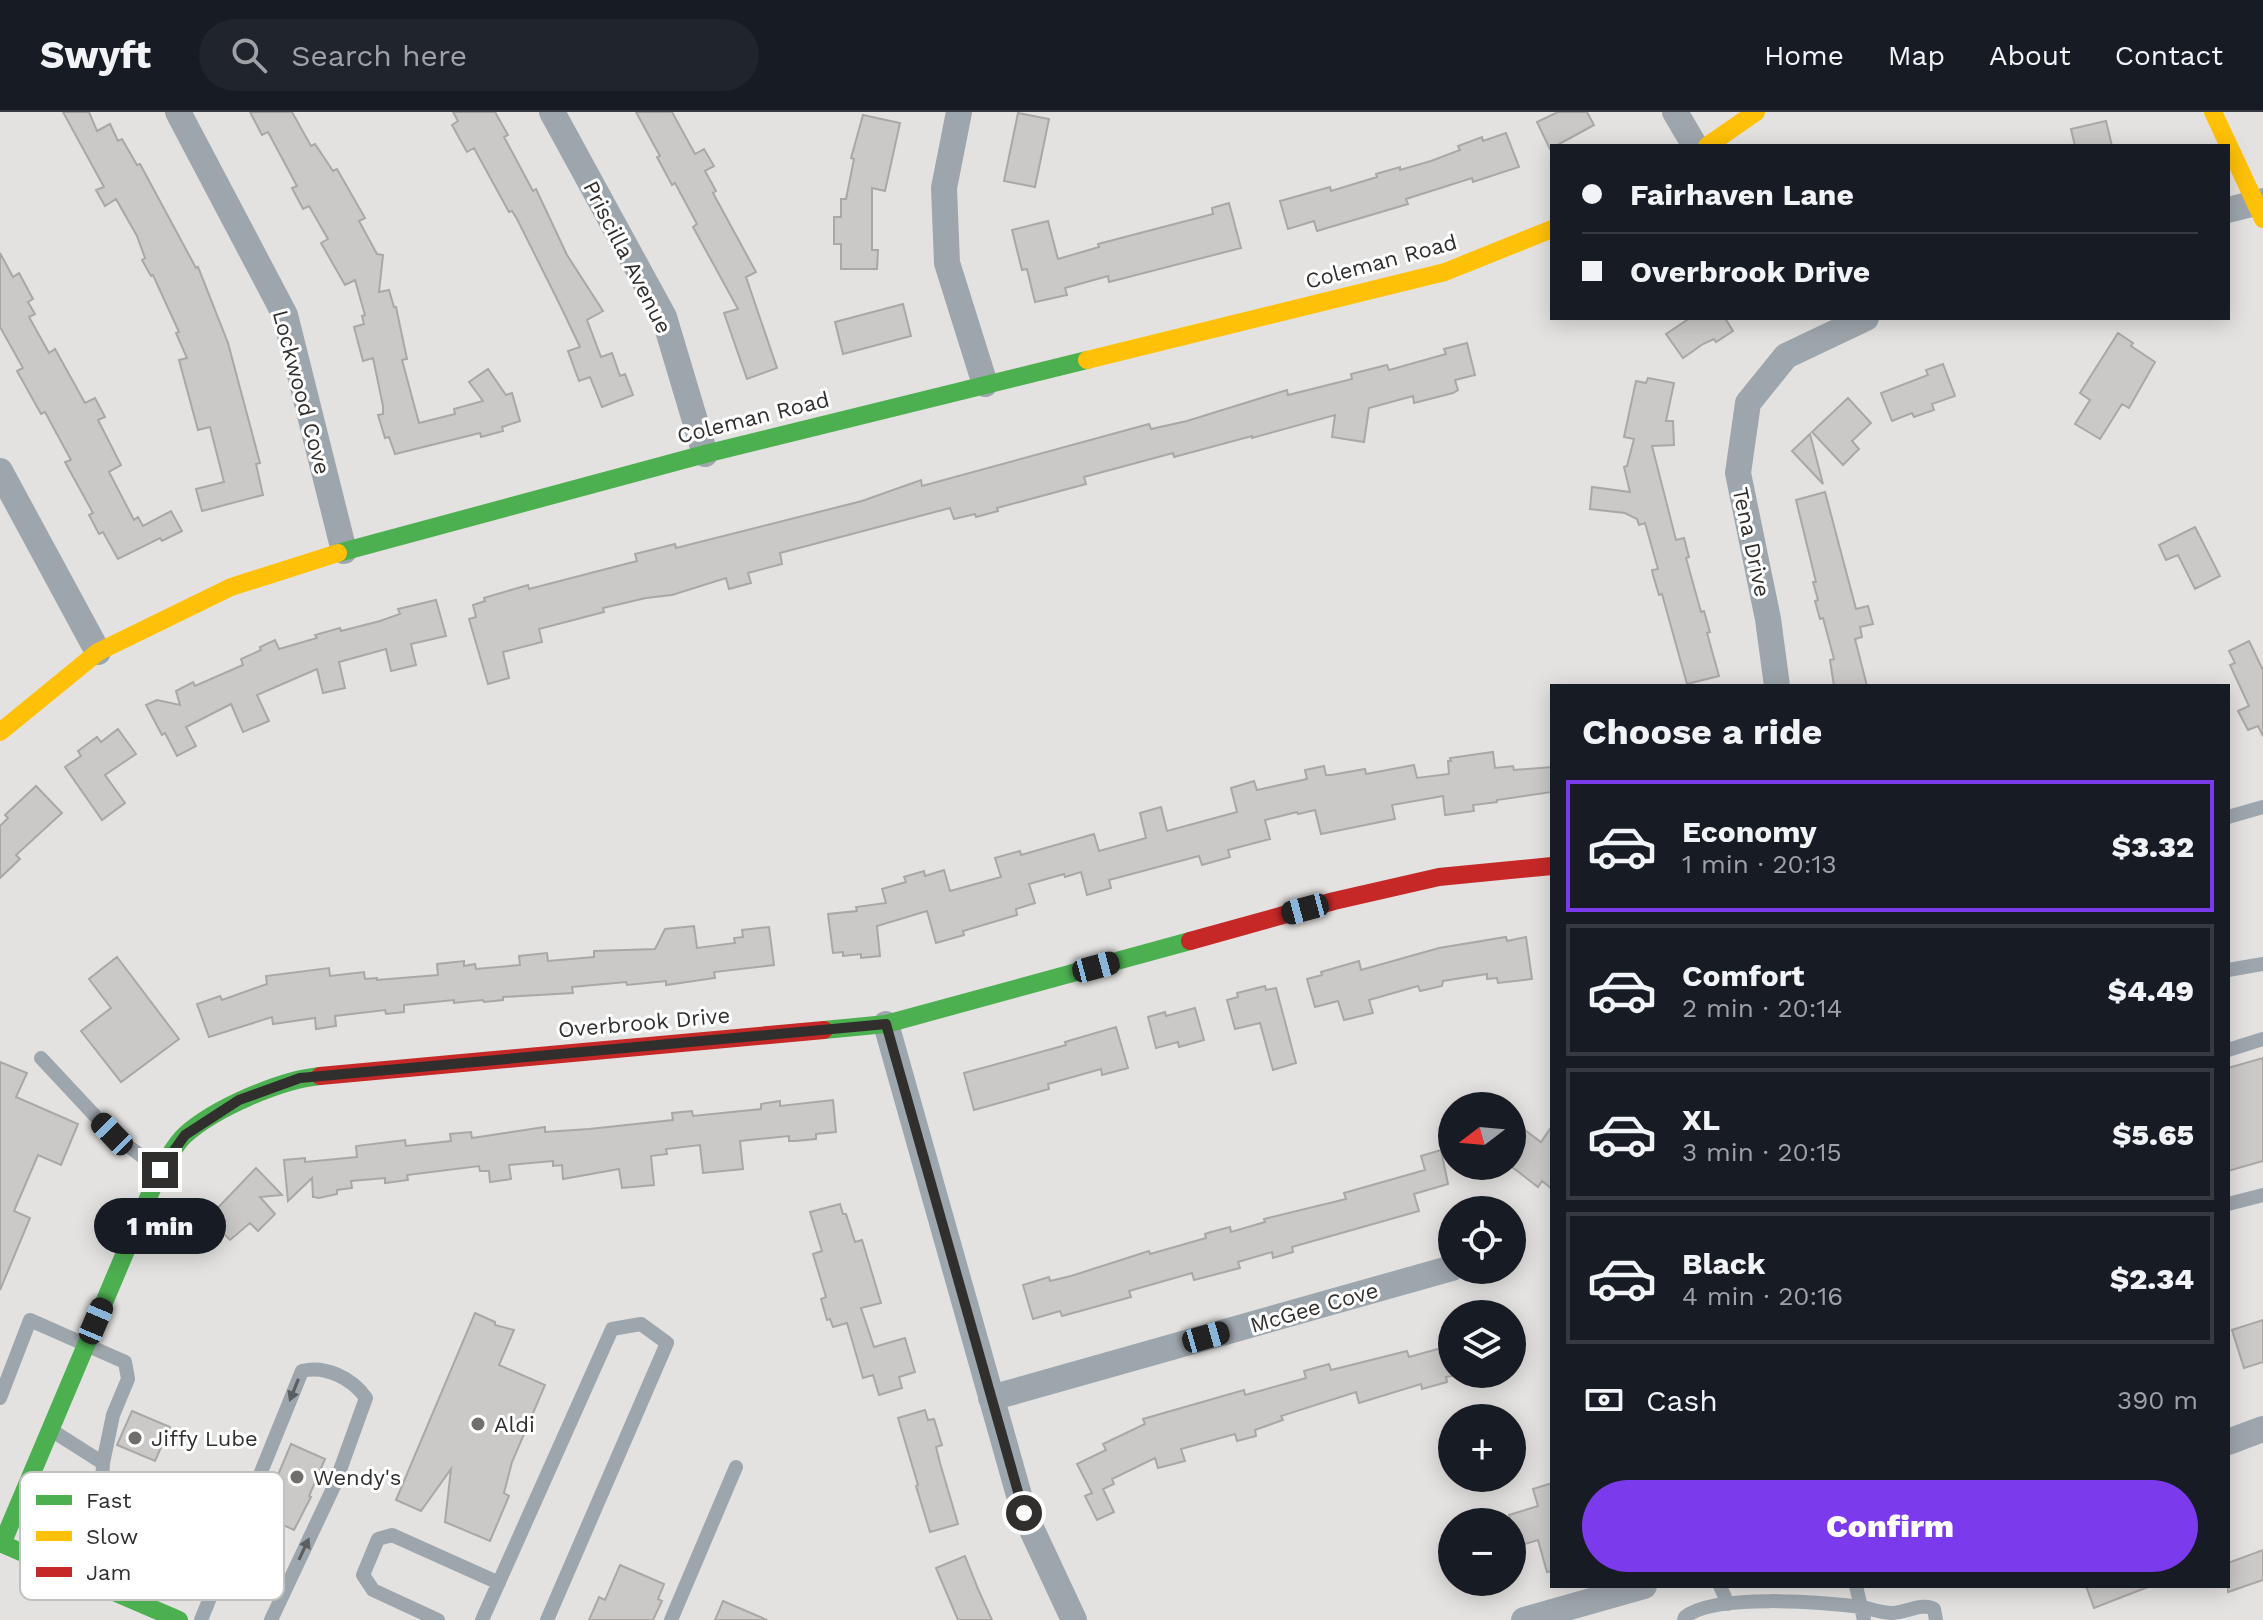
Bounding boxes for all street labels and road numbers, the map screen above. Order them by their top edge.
street label: Priscilla Avenue [578,177,677,338]
street label: Coleman Road [1303,229,1460,294]
street label: Lockwood Cove [268,307,335,477]
street label: Coleman Road [674,386,832,448]
street label: Tena Drive [1728,485,1775,599]
street label: Overbrook Drive [557,1003,731,1042]
street label: McGee Cove [1247,1277,1381,1338]

